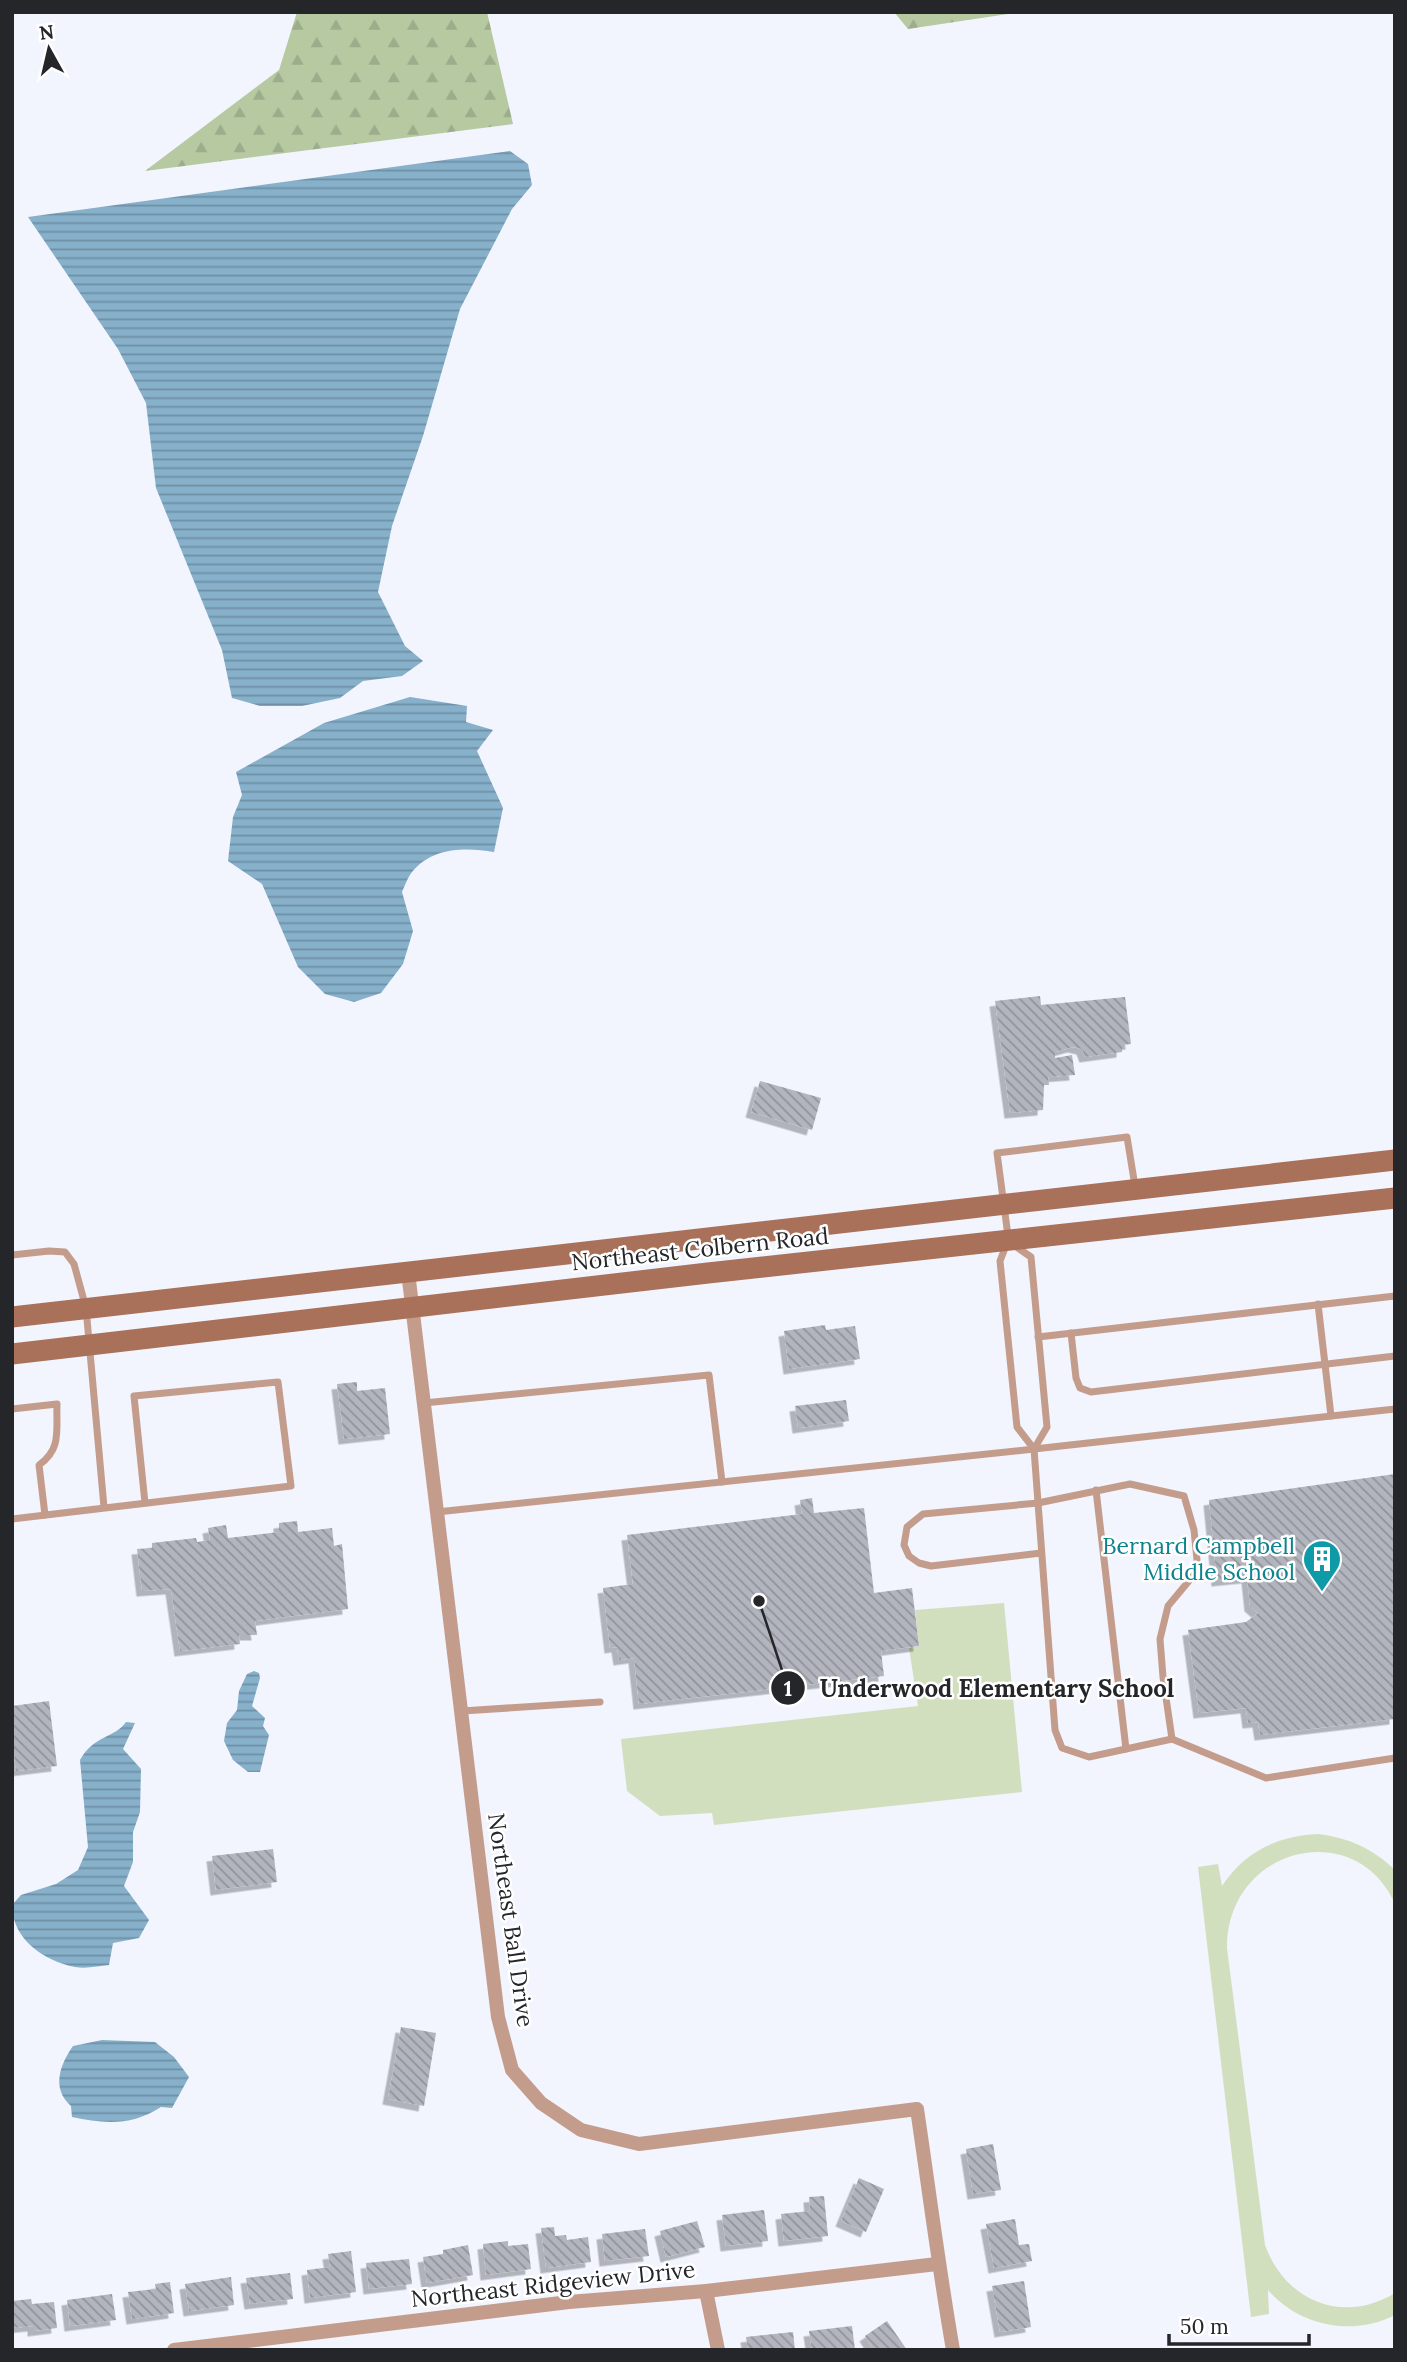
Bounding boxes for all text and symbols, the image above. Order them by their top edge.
north arrow [14,14,84,84]
text: N [38,19,56,45]
street label: Northeast Colbern Road [570,1221,830,1276]
place label: Bernard Campbell Middle School [1102,1531,1295,1586]
building icon: Bernard Campbell Middle School [1301,1538,1343,1593]
callout: Underwood Elementary School [771,1666,1188,1711]
text: Underwood Elementary School [820,1673,1174,1704]
text: 1 [784,1675,792,1702]
street label: Northeast Ball Drive [482,1811,541,2029]
street label: Northeast Ridgeview Drive [409,2254,696,2313]
scale bar [1169,2302,1309,2346]
text: 50 m [1180,2313,1229,2340]

